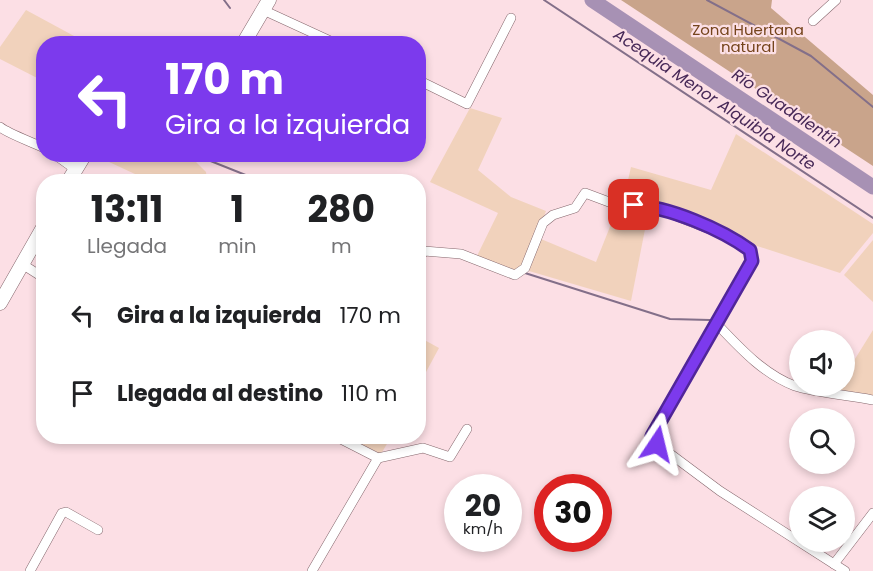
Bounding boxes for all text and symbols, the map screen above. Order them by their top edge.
park label: Zona Huertana natural [692,19,804,57]
water label: Acequia Menor Alquibla Norte [608,22,820,176]
text: 170 m [165,50,284,109]
icon: left [66,60,144,138]
water label: Río Guadalentín [727,63,846,154]
text: Gira a la izquierda [165,106,410,143]
pin [608,179,659,230]
text: 13:11 [91,184,163,235]
text: 1 [231,184,244,235]
text: 280 [308,184,375,235]
icon: arrive [617,188,650,221]
text: Llegada [87,232,167,260]
text: min [218,232,257,260]
text: m [331,232,352,260]
icon: left [66,299,99,332]
text: Gira a la izquierda [117,300,321,331]
text: 170 m [339,300,401,331]
map controls [789,330,855,552]
button: sound [789,330,855,396]
icon: arrive [66,377,99,410]
text: Llegada al destino [117,378,323,409]
text: 110 m [341,378,398,409]
button: search [789,408,855,474]
position arrow [625,412,689,476]
speed limit sign: 30 [534,474,612,552]
text: 20 [465,484,501,527]
button: layers [789,486,855,552]
text: km/h [463,518,503,539]

